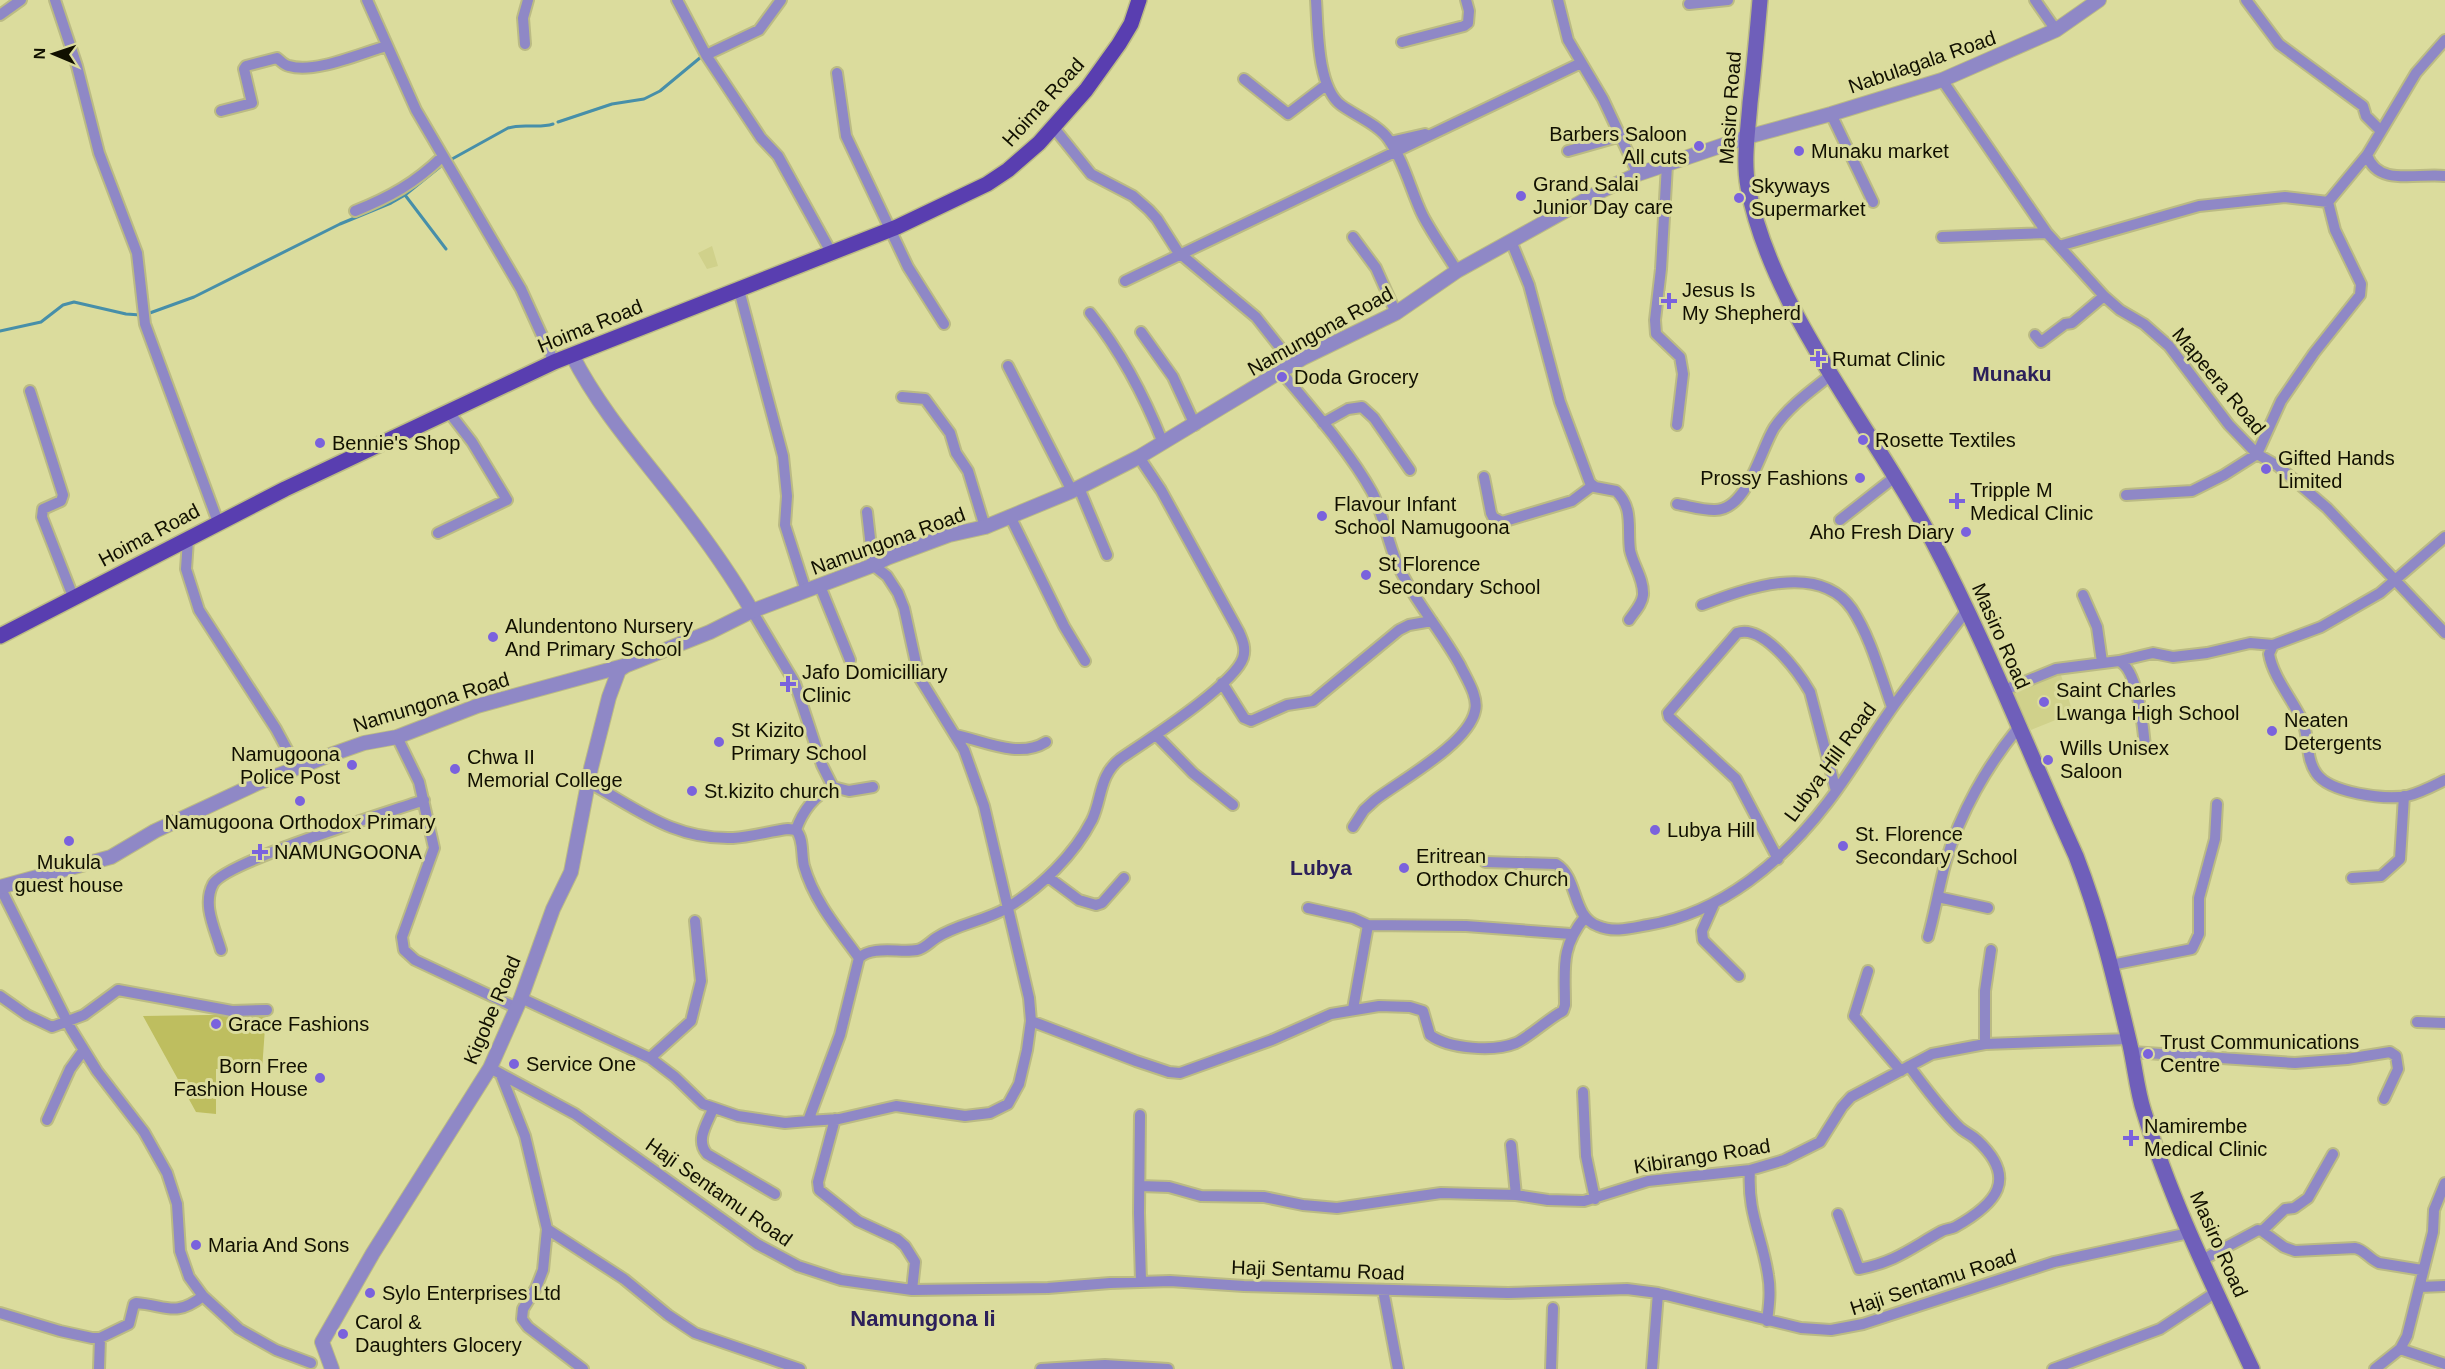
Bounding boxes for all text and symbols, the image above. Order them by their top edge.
north arrow [24,24,84,84]
street label: Nabulagala Road [1845,26,1999,98]
text: N [31,47,48,60]
street label: Masiro Road [1715,51,1745,165]
street label: Hoima Road [998,53,1088,151]
place label: Barbers Saloon All cuts [1549,123,1687,168]
marker: Barbers Saloon All cuts [1692,139,1706,153]
place label: Munaku market [1811,140,1949,162]
marker: Munaku market [1792,144,1806,158]
place label: Grand Salai Junior Day care [1533,173,1673,218]
place label: Skyways Supermarket [1751,175,1866,220]
marker: Grand Salai Junior Day care [1514,189,1528,203]
marker: Skyways Supermarket [1732,191,1746,205]
place label: Jesus Is My Shepherd [1682,279,1801,324]
street label: Namungona Road [1244,282,1396,380]
marker: Jesus Is My Shepherd [1660,292,1678,310]
street label: Hoima Road [534,295,646,357]
street label: Mapeera Road [2168,323,2270,439]
place label: Rumat Clinic [1832,348,1945,370]
marker: Rumat Clinic [1809,350,1827,368]
district label: Munaku [1972,362,2052,385]
place label: Doda Grocery [1294,366,1419,388]
marker: Doda Grocery [1275,370,1289,384]
place label: Rosette Textiles [1875,429,2016,451]
place label: Bennie's Shop [332,432,460,454]
marker: Rosette Textiles [1856,433,1870,447]
marker: Bennie's Shop [313,436,327,450]
place label: Gifted Hands Limited [2278,447,2395,492]
marker: Gifted Hands Limited [2259,462,2273,476]
place label: Prossy Fashions [1700,467,1848,489]
marker: Prossy Fashions [1853,471,1867,485]
place label: Tripple M Medical Clinic [1970,479,2093,524]
marker: Tripple M Medical Clinic [1948,492,1966,510]
place label: Flavour Infant School Namugoona [1334,493,1511,538]
street label: Hoima Road [95,499,203,571]
street label: Namungona Road [808,503,968,579]
marker: Flavour Infant School Namugoona [1315,509,1329,523]
place label: Aho Fresh Diary [1810,521,1954,543]
marker: Aho Fresh Diary [1959,525,1973,539]
place label: St Florence Secondary School [1378,553,1540,598]
marker: St Florence Secondary School [1359,568,1373,582]
street label: Masiro Road [1968,580,2034,692]
place label: Alundentono Nursery And Primary School [505,615,693,660]
marker: Alundentono Nursery And Primary School [486,630,500,644]
place label: Jafo Domicilliary Clinic [802,661,948,706]
street label: Namungona Road [350,668,512,736]
marker: Jafo Domicilliary Clinic [779,675,797,693]
place label: Saint Charles Lwanga High School [2056,679,2239,724]
marker: Saint Charles Lwanga High School [2037,695,2051,709]
street label: Lubya Hill Road [1780,698,1880,826]
place label: Neaten Detergents [2284,709,2382,754]
place label: St Kizito Primary School [731,719,867,764]
marker: Neaten Detergents [2265,724,2279,738]
marker: St Kizito Primary School [712,735,726,749]
place label: Wills Unisex Saloon [2060,737,2169,782]
place label: Namugoona Police Post [231,743,341,788]
place label: Chwa II Memorial College [467,746,623,791]
marker: Wills Unisex Saloon [2041,753,2055,767]
marker: Namugoona Police Post [345,758,359,772]
marker: Chwa II Memorial College [448,762,462,776]
place label: St.kizito church [704,780,840,802]
marker: St.kizito church [685,784,699,798]
marker: Namugoona Orthodox Primary [293,794,307,808]
place label: Namugoona Orthodox Primary [164,811,436,833]
place label: Lubya Hill [1667,819,1755,841]
marker: Lubya Hill [1648,823,1662,837]
place label: St. Florence Secondary School [1855,823,2017,868]
marker: Mukula guest house [62,834,76,848]
marker: St. Florence Secondary School [1836,839,1850,853]
place label: NAMUNGOONA [274,841,422,863]
marker: NAMUNGOONA [251,843,269,861]
place label: Eritrean Orthodox Church [1416,845,1568,890]
place label: Mukula guest house [15,851,123,896]
district label: Lubya [1290,856,1352,879]
marker: Eritrean Orthodox Church [1397,861,1411,875]
street label: Kigobe Road [459,952,525,1068]
place label: Grace Fashions [228,1013,369,1035]
marker: Grace Fashions [209,1017,223,1031]
place label: Trust Communications Centre [2160,1031,2359,1076]
marker: Trust Communications Centre [2141,1047,2155,1061]
place label: Service One [526,1053,636,1075]
place label: Born Free Fashion House [173,1055,308,1100]
marker: Service One [507,1057,521,1071]
marker: Born Free Fashion House [313,1071,327,1085]
place label: Namirembe Medical Clinic [2144,1115,2267,1160]
marker: Namirembe Medical Clinic [2122,1129,2140,1147]
street label: Haji Sentamu Road [642,1133,796,1251]
street label: Kibirango Road [1632,1134,1772,1178]
street label: Masiro Road [2186,1188,2252,1300]
place label: Maria And Sons [208,1234,349,1256]
marker: Maria And Sons [189,1238,203,1252]
street label: Haji Sentamu Road [1847,1245,2019,1319]
street label: Haji Sentamu Road [1231,1256,1405,1284]
place label: Sylo Enterprises Ltd [382,1282,561,1304]
marker: Sylo Enterprises Ltd [363,1286,377,1300]
district label: Namungona Ii [850,1306,996,1331]
place label: Carol & Daughters Glocery [355,1311,522,1356]
marker: Carol & Daughters Glocery [336,1327,350,1341]

